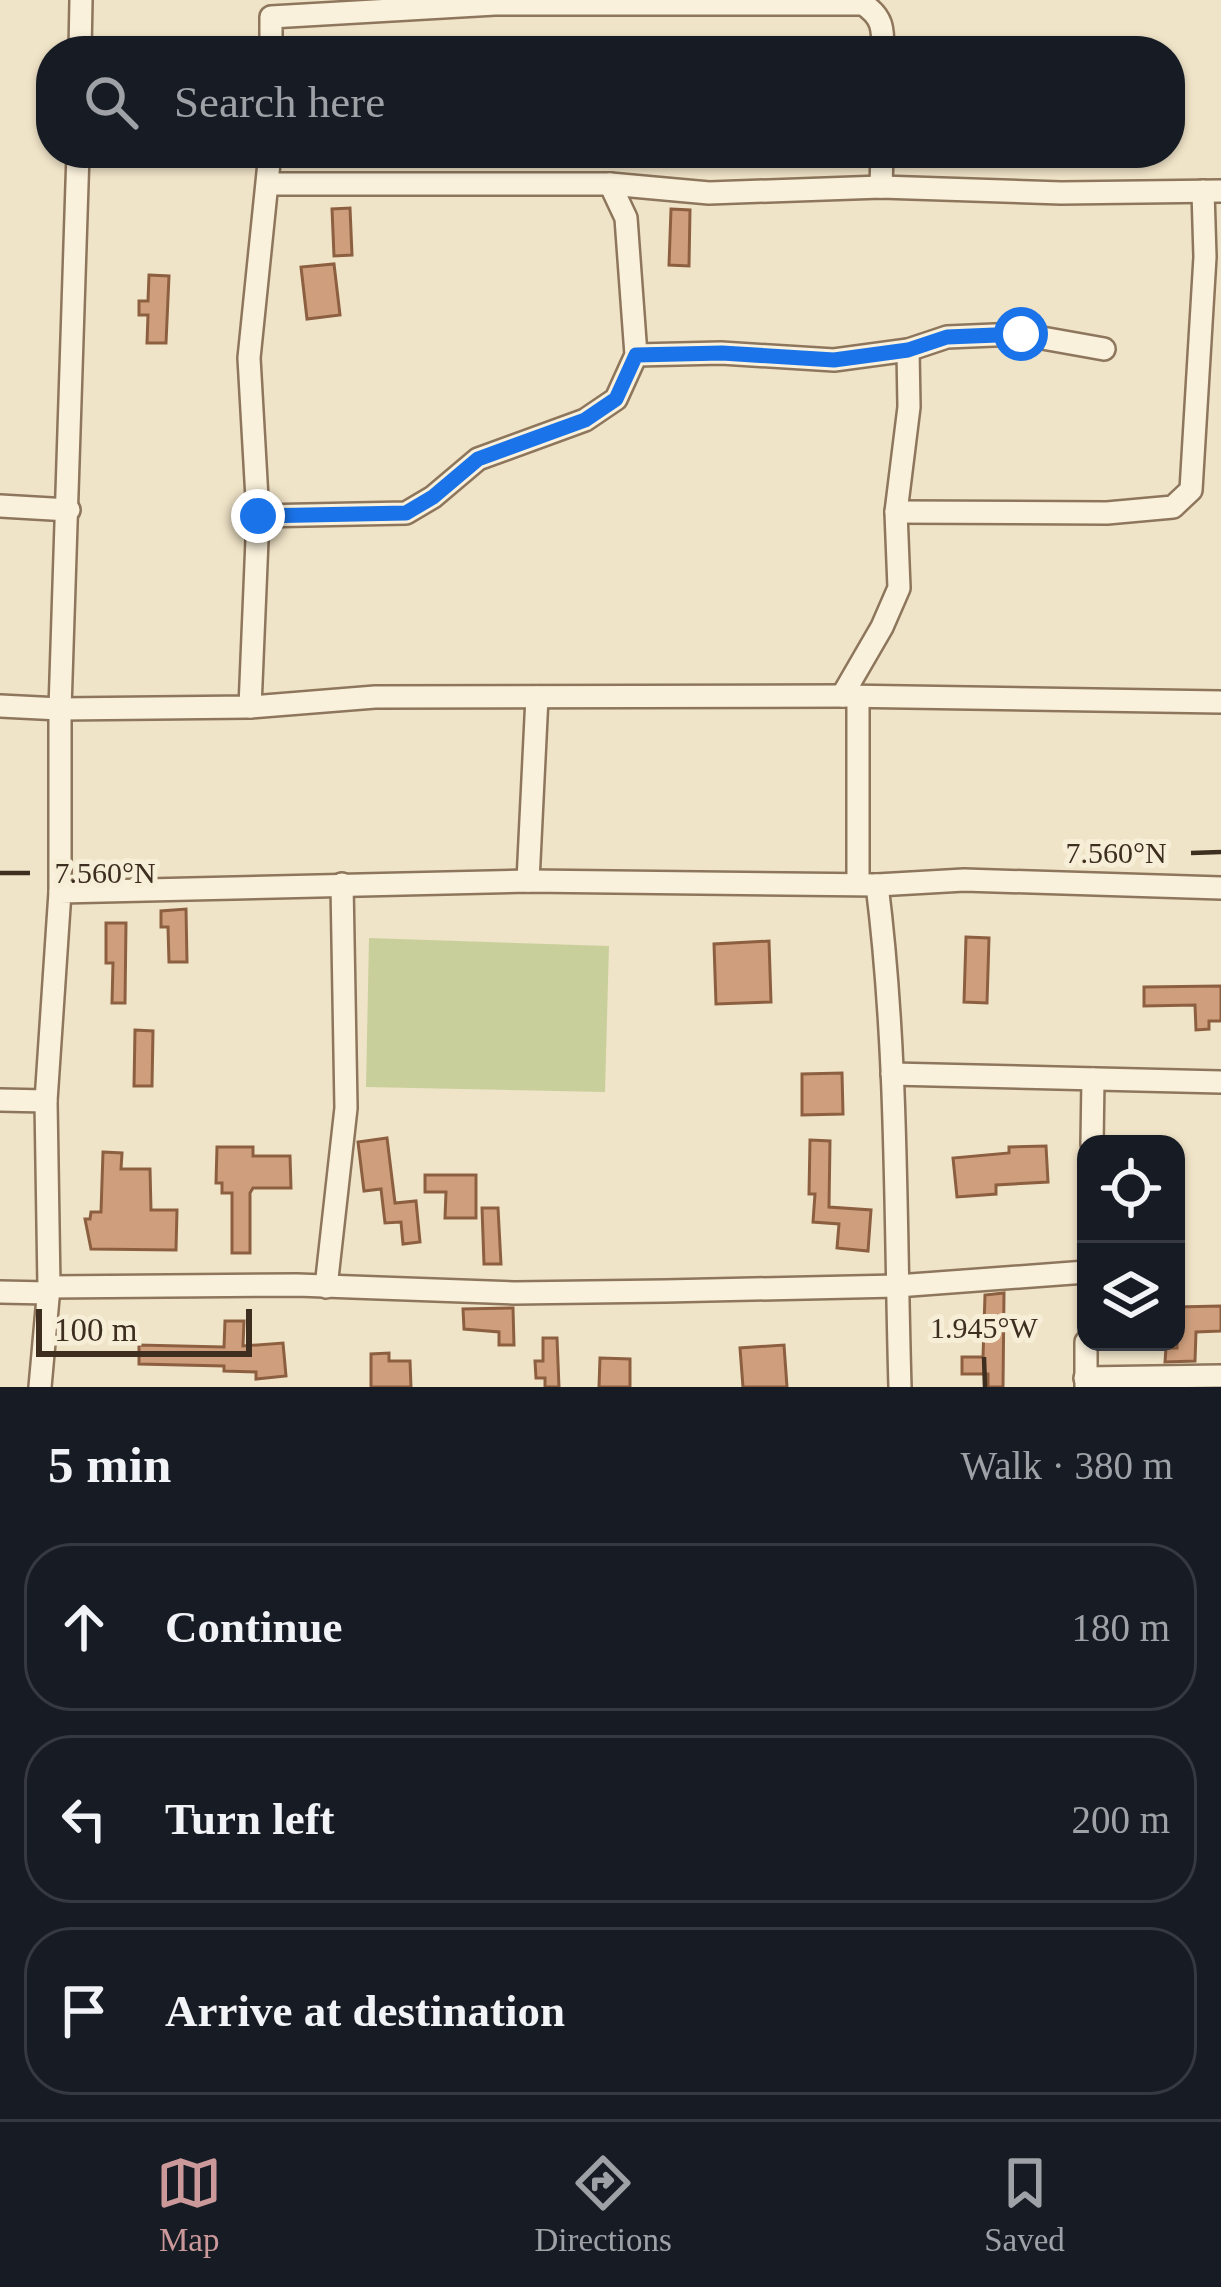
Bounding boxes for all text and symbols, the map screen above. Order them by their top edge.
search box [36,36,1185,168]
icon: search [78,69,144,135]
text: Search here [174,77,385,127]
route start [994,307,1048,361]
route end [231,489,285,543]
text: 7.560°N [1065,836,1167,869]
text: 7.560°N [54,856,156,889]
map controls [1077,1135,1185,1351]
button: locate [1077,1135,1185,1243]
button: layers [1077,1243,1185,1351]
scale bar [36,1303,252,1356]
text: 1.945°W [930,1311,1039,1344]
text: 100 m [54,1312,137,1348]
text: 5 min [48,1437,171,1493]
text: Walk · 380 m [961,1444,1173,1487]
icon: ahead [51,1594,117,1660]
text: Continue [165,1602,343,1652]
text: 180 m [1071,1606,1170,1649]
icon: left [51,1786,117,1852]
text: Turn left [165,1794,335,1844]
text: 200 m [1071,1798,1170,1841]
icon: arrive [51,1978,117,2044]
text: Arrive at destination [165,1986,565,2036]
tab: Map [156,2150,222,2259]
tab: Directions [534,2150,672,2259]
tab: Saved [984,2150,1065,2259]

